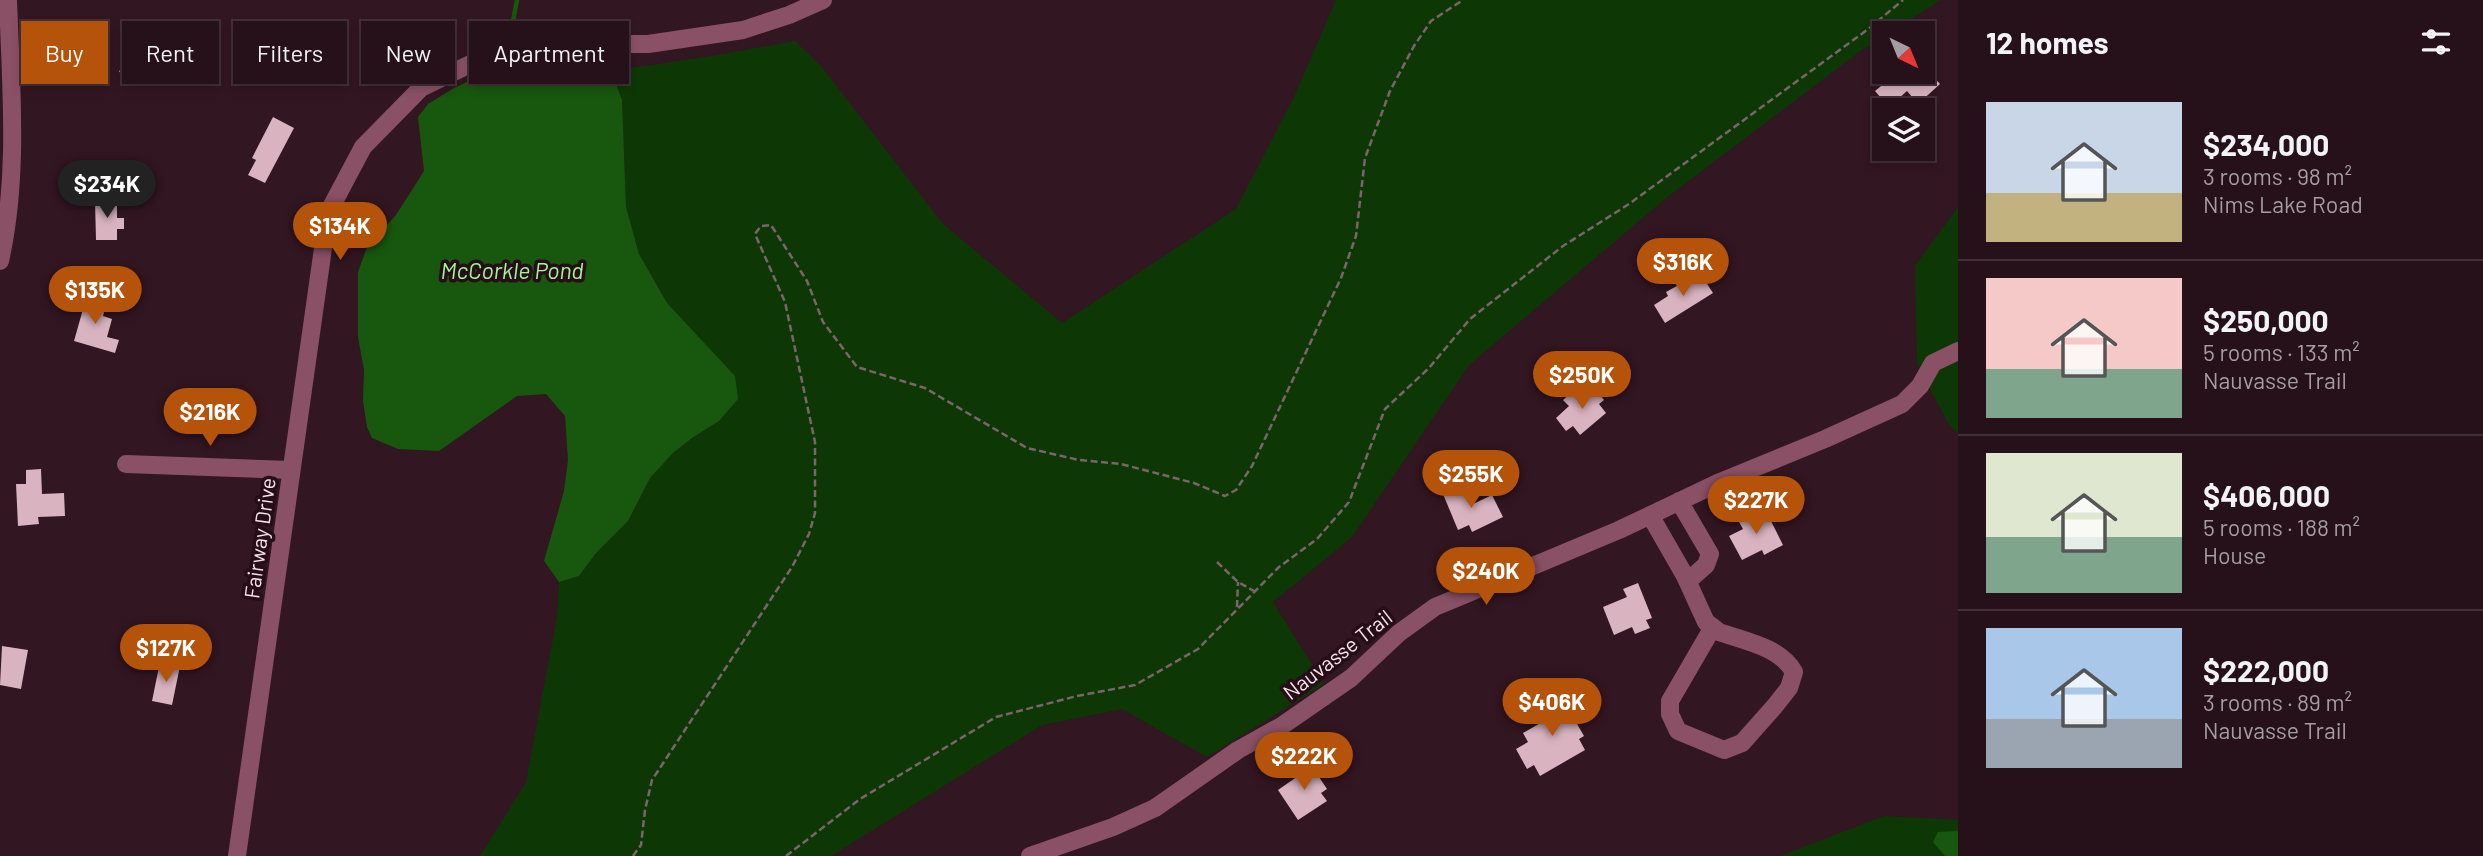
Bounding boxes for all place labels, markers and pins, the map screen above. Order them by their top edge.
pin: $234K [58,160,156,220]
pin: $134K [291,202,389,262]
pin: $316K [1634,238,1732,298]
pin: $135K [46,266,144,326]
pin: $250K [1533,352,1631,411]
pin: $216K [161,388,259,448]
pin: $255K [1422,450,1520,510]
pin: $227K [1707,476,1805,536]
pin: $240K [1437,548,1535,607]
pin: $127K [117,624,215,684]
pin: $406K [1503,678,1601,738]
pin: $222K [1255,732,1353,792]

